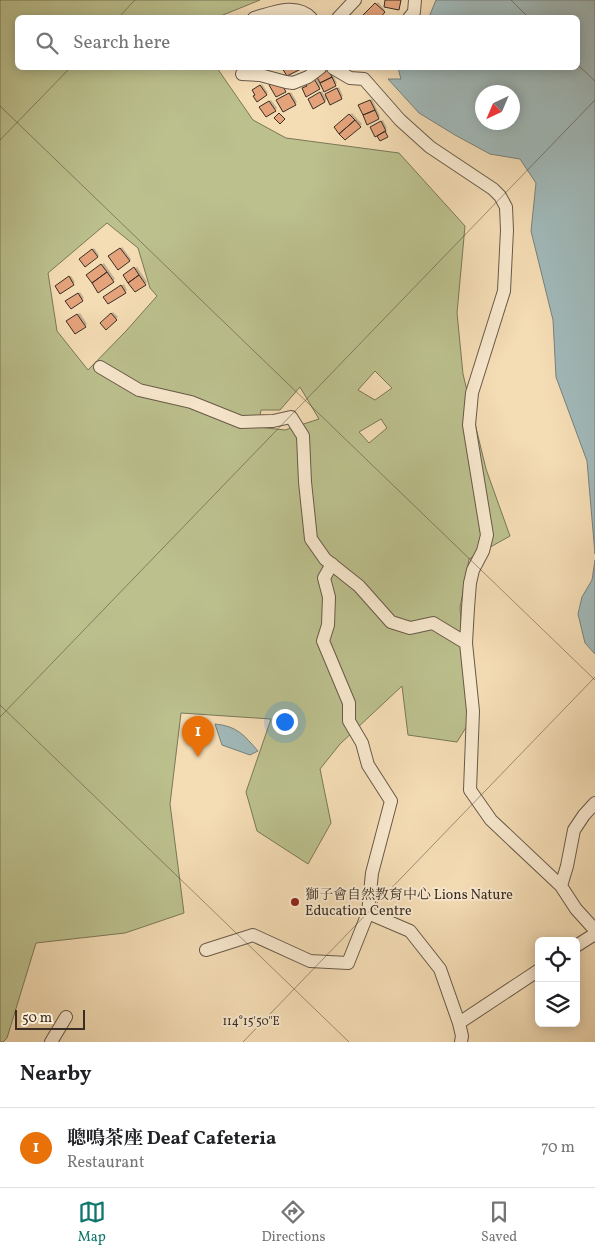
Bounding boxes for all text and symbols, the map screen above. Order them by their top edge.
search box [15,15,580,70]
icon: search [33,29,61,57]
text: Search here [73,30,170,56]
north arrow [475,85,520,130]
your location [272,709,298,735]
pin: 1 [182,716,214,757]
place label: 獅子會自然教育中心 Lions Nature Education Centre [305,886,513,921]
marker: 獅子會自然教育中心 Lions Nature Education Centre [289,896,301,908]
map controls [535,937,580,1027]
button: locate [535,937,580,982]
button: layers [535,982,580,1027]
scale bar [15,1007,85,1030]
text: 50 m [22,1009,52,1028]
text: 114°15'50"E [222,1014,280,1030]
text: Nearby [20,1060,91,1089]
text: 聰鳴茶座 Deaf Cafeteria [67,1126,276,1152]
text: 1 [33,1137,39,1159]
text: 70 m [541,1137,575,1159]
text: Restaurant [67,1152,145,1174]
tab: Map [78,1198,106,1247]
tab: Directions [261,1198,326,1247]
tab: Saved [481,1198,517,1247]

